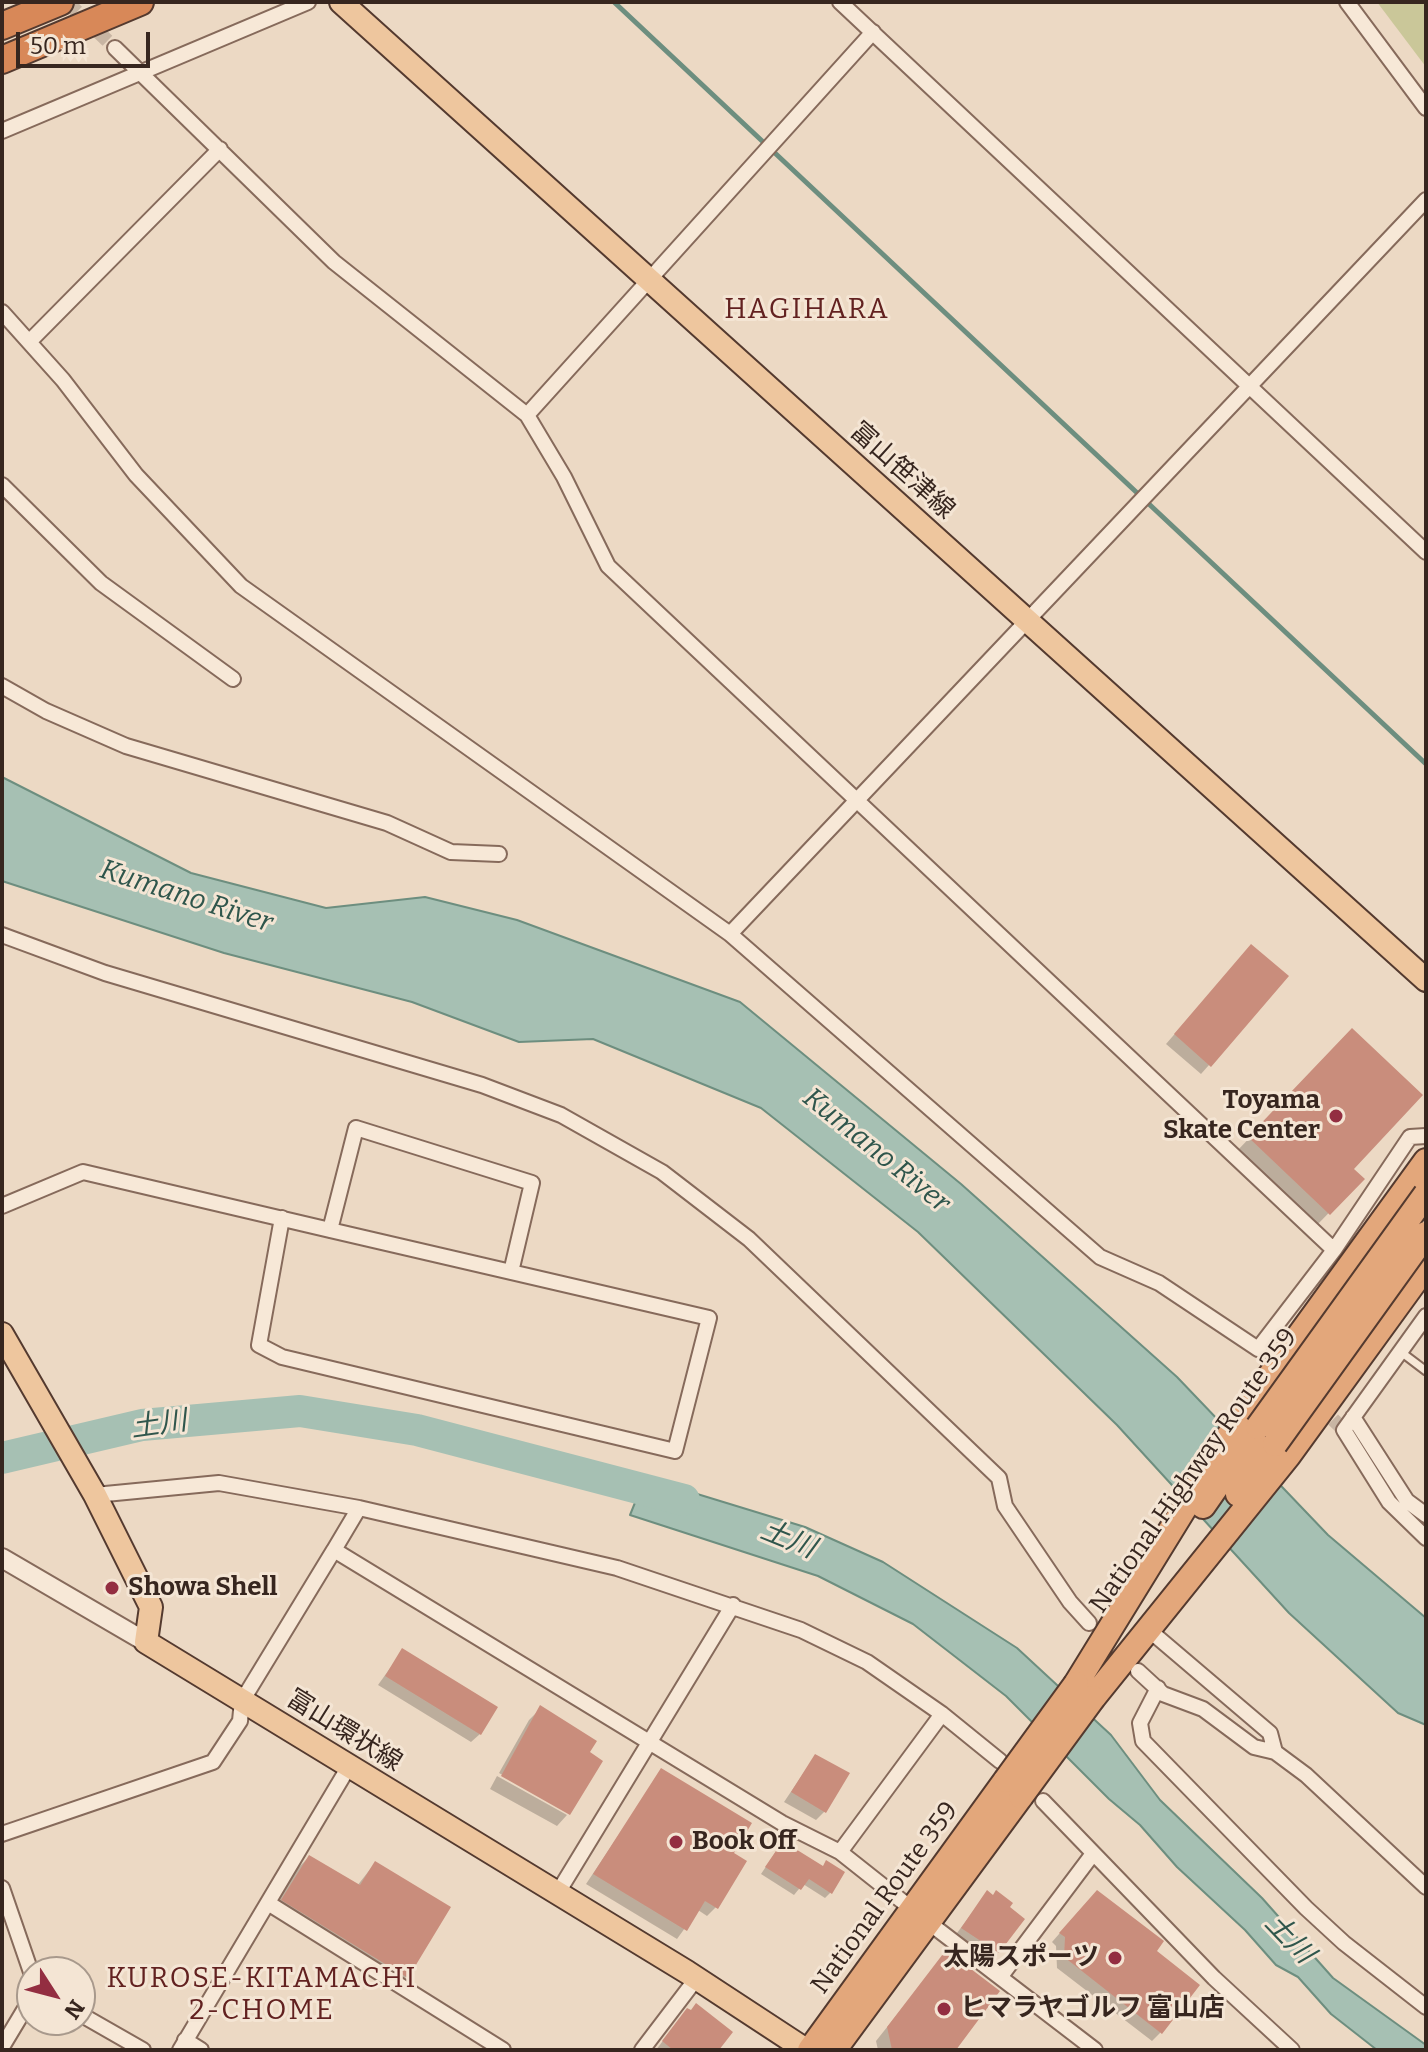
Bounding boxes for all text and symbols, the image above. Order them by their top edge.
scale bar [20,16,154,66]
text: 50 m [30,32,86,60]
district label: HAGIHARA [724,293,890,327]
street label: 富山笹津線 [843,416,961,526]
water label: Kumano River [96,853,276,941]
water label: Kumano River [796,1082,956,1220]
place label: Toyama Skate Center [1163,1085,1320,1146]
marker: Toyama Skate Center [1327,1107,1345,1125]
street label: National Highway Route 359 [1084,1323,1304,1619]
water label: 土川 [129,1404,189,1446]
water label: 土川 [756,1514,820,1566]
place label: Showa Shell [128,1572,278,1604]
marker: Showa Shell [103,1579,121,1597]
street label: 富山環状線 [281,1683,407,1779]
street label: National Route 359 [805,1796,965,2000]
place label: Book Off [692,1826,796,1858]
marker: Book Off [667,1833,685,1851]
water label: 土川 [1257,1907,1321,1971]
place label: 太陽スポーツ [943,1942,1099,1974]
marker: 太陽スポーツ [1106,1949,1124,1967]
north arrow [16,1956,96,2036]
district label: KUROSE-KITAMACHI 2-CHOME [107,1962,417,2028]
place label: ヒマラヤゴルフ 富山店 [960,1993,1225,2025]
text: N [58,1994,90,2024]
marker: ヒマラヤゴルフ 富山店 [935,2000,953,2018]

